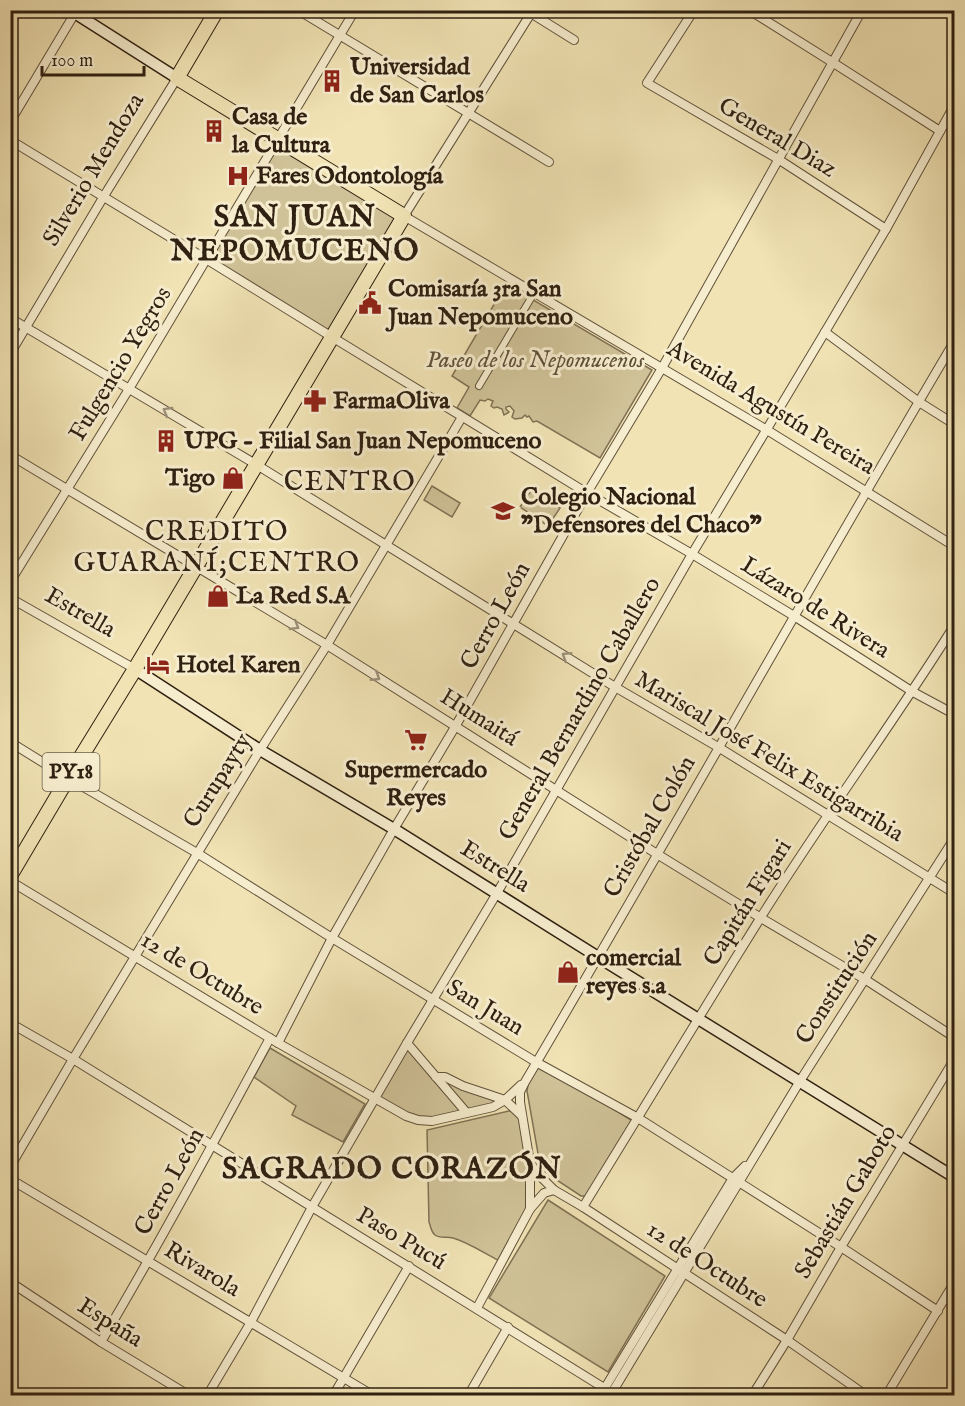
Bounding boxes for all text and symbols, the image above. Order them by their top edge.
scale bar [42,39,144,77]
text: 100 m [51,50,93,73]
place label: Universidad de San Carlos [349,52,484,111]
building icon: Universidad de San Carlos [319,68,345,94]
street label: Silverio Mendoza [36,87,152,252]
street label: General Diaz [712,91,842,185]
place label: Casa de la Cultura [231,102,331,161]
building icon: Casa de la Cultura [201,118,227,144]
place label: Fares Odontología [256,161,444,192]
hospital icon: Fares Odontología [225,163,251,189]
district label: SAN JUAN NEPOMUCENO [169,199,420,271]
place label: Comisaría 3ra San Juan Nepomuceno [385,274,573,333]
street label: Fulgencio Yegros [63,281,179,447]
public building icon: Comisaría 3ra San Juan Nepomuceno [357,290,383,316]
street label: Avenida Agustín Pereira [660,333,881,483]
park label: Paseo de los Nepomucenos [426,345,645,376]
place label: FarmaOliva [333,386,450,417]
pharmacy icon: FarmaOliva [302,388,328,414]
one-way arrow [163,407,173,419]
place label: UPG - Filial San Juan Nepomuceno [183,426,541,457]
building icon: UPG - Filial San Juan Nepomuceno [153,428,179,454]
place label: Tigo [164,463,215,494]
shop icon: Tigo [220,465,246,491]
district label: CENTRO [284,466,416,500]
place label: Colegio Nacional "Defensores del Chaco" [521,482,762,541]
school or university icon: Colegio Nacional "Defensores del Chaco" [490,498,516,524]
district label: CREDITO GUARANÍ;CENTRO [74,516,360,581]
street label: Lázaro de Rivera [735,550,896,667]
street label: Cerro León [454,557,538,675]
street label: General Bernardino Caballero [492,572,668,846]
street label: Estrella [39,580,121,646]
place label: La Red S.A [236,581,352,612]
shop icon: La Red S.A [205,583,231,609]
one-way arrow [289,618,299,630]
place label: Hotel Karen [176,650,301,681]
hotel icon: Hotel Karen [145,652,171,678]
one-way arrow [562,652,572,664]
street label: Mariscal José Felix Estigarribia [629,664,910,850]
one-way arrow [370,669,381,680]
street label: Humaitá [434,682,524,754]
supermarket icon: Supermercado Reyes [403,727,429,753]
street label: Curupayty [177,728,259,834]
street label: Cristóbal Colón [597,750,703,904]
road number: PY18 [42,753,100,791]
place label: Supermercado Reyes [345,755,487,814]
street label: Estrella [454,834,536,901]
street label: Capitán Figari [697,834,799,972]
street label: 12 de Octubre [135,925,269,1023]
street label: Constitución [789,925,885,1050]
place label: comercial reyes s.a [586,943,682,1002]
shop icon: comercial reyes s.a [555,959,581,985]
street label: San Juan [440,973,530,1043]
street label: Sebastián Gaboto [788,1119,904,1285]
street label: Cerro León [128,1123,212,1241]
district label: SAGRADO CORAZÓN [222,1150,562,1189]
street label: Paso Pucú [350,1200,452,1278]
street label: 12 de Octubre [641,1214,773,1316]
street label: Rivarola [158,1235,247,1305]
street label: España [71,1291,149,1355]

